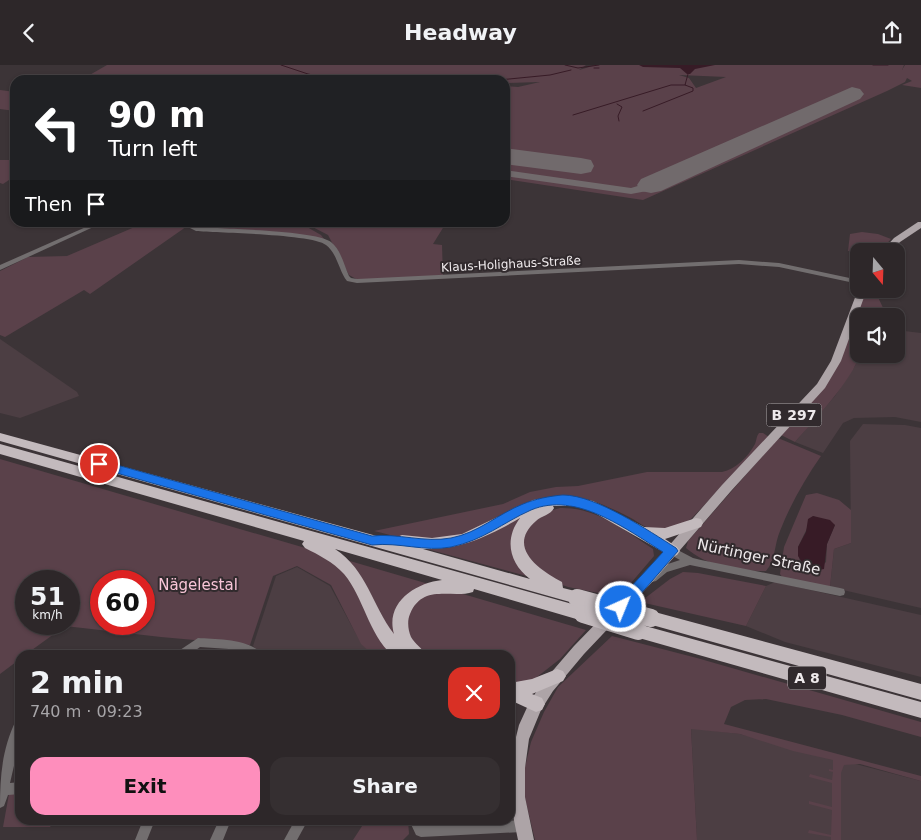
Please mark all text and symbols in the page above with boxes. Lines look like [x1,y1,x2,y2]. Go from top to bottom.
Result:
icon: back [15,19,43,47]
icon: share [878,19,906,47]
text: Headway [404,20,517,45]
icon: left [25,95,90,160]
text: 90 m [108,95,205,135]
text: Turn left [108,136,197,161]
icon: arrive [82,190,110,218]
text: Then [25,193,72,215]
north arrow [850,243,905,297]
map controls [850,243,905,363]
street label: Klaus-Holighaus-Straße [441,253,581,275]
button: sound [850,308,905,363]
road number: B 297 [766,403,822,427]
pin [78,443,120,485]
icon: arrive [85,450,113,478]
street label: Nürtinger Straße [696,535,822,579]
speed limit sign: 60 [90,570,155,635]
park label: Nägelestal [158,576,238,594]
position arrow [594,580,646,632]
text: 51 [30,582,65,611]
text: km/h [32,608,63,622]
text: 2 min [30,665,124,700]
button: close [448,667,500,719]
road number: A 8 [788,667,826,689]
text: 740 m · 09:23 [30,702,143,721]
button: Exit [30,757,260,815]
button: Share [270,757,500,815]

